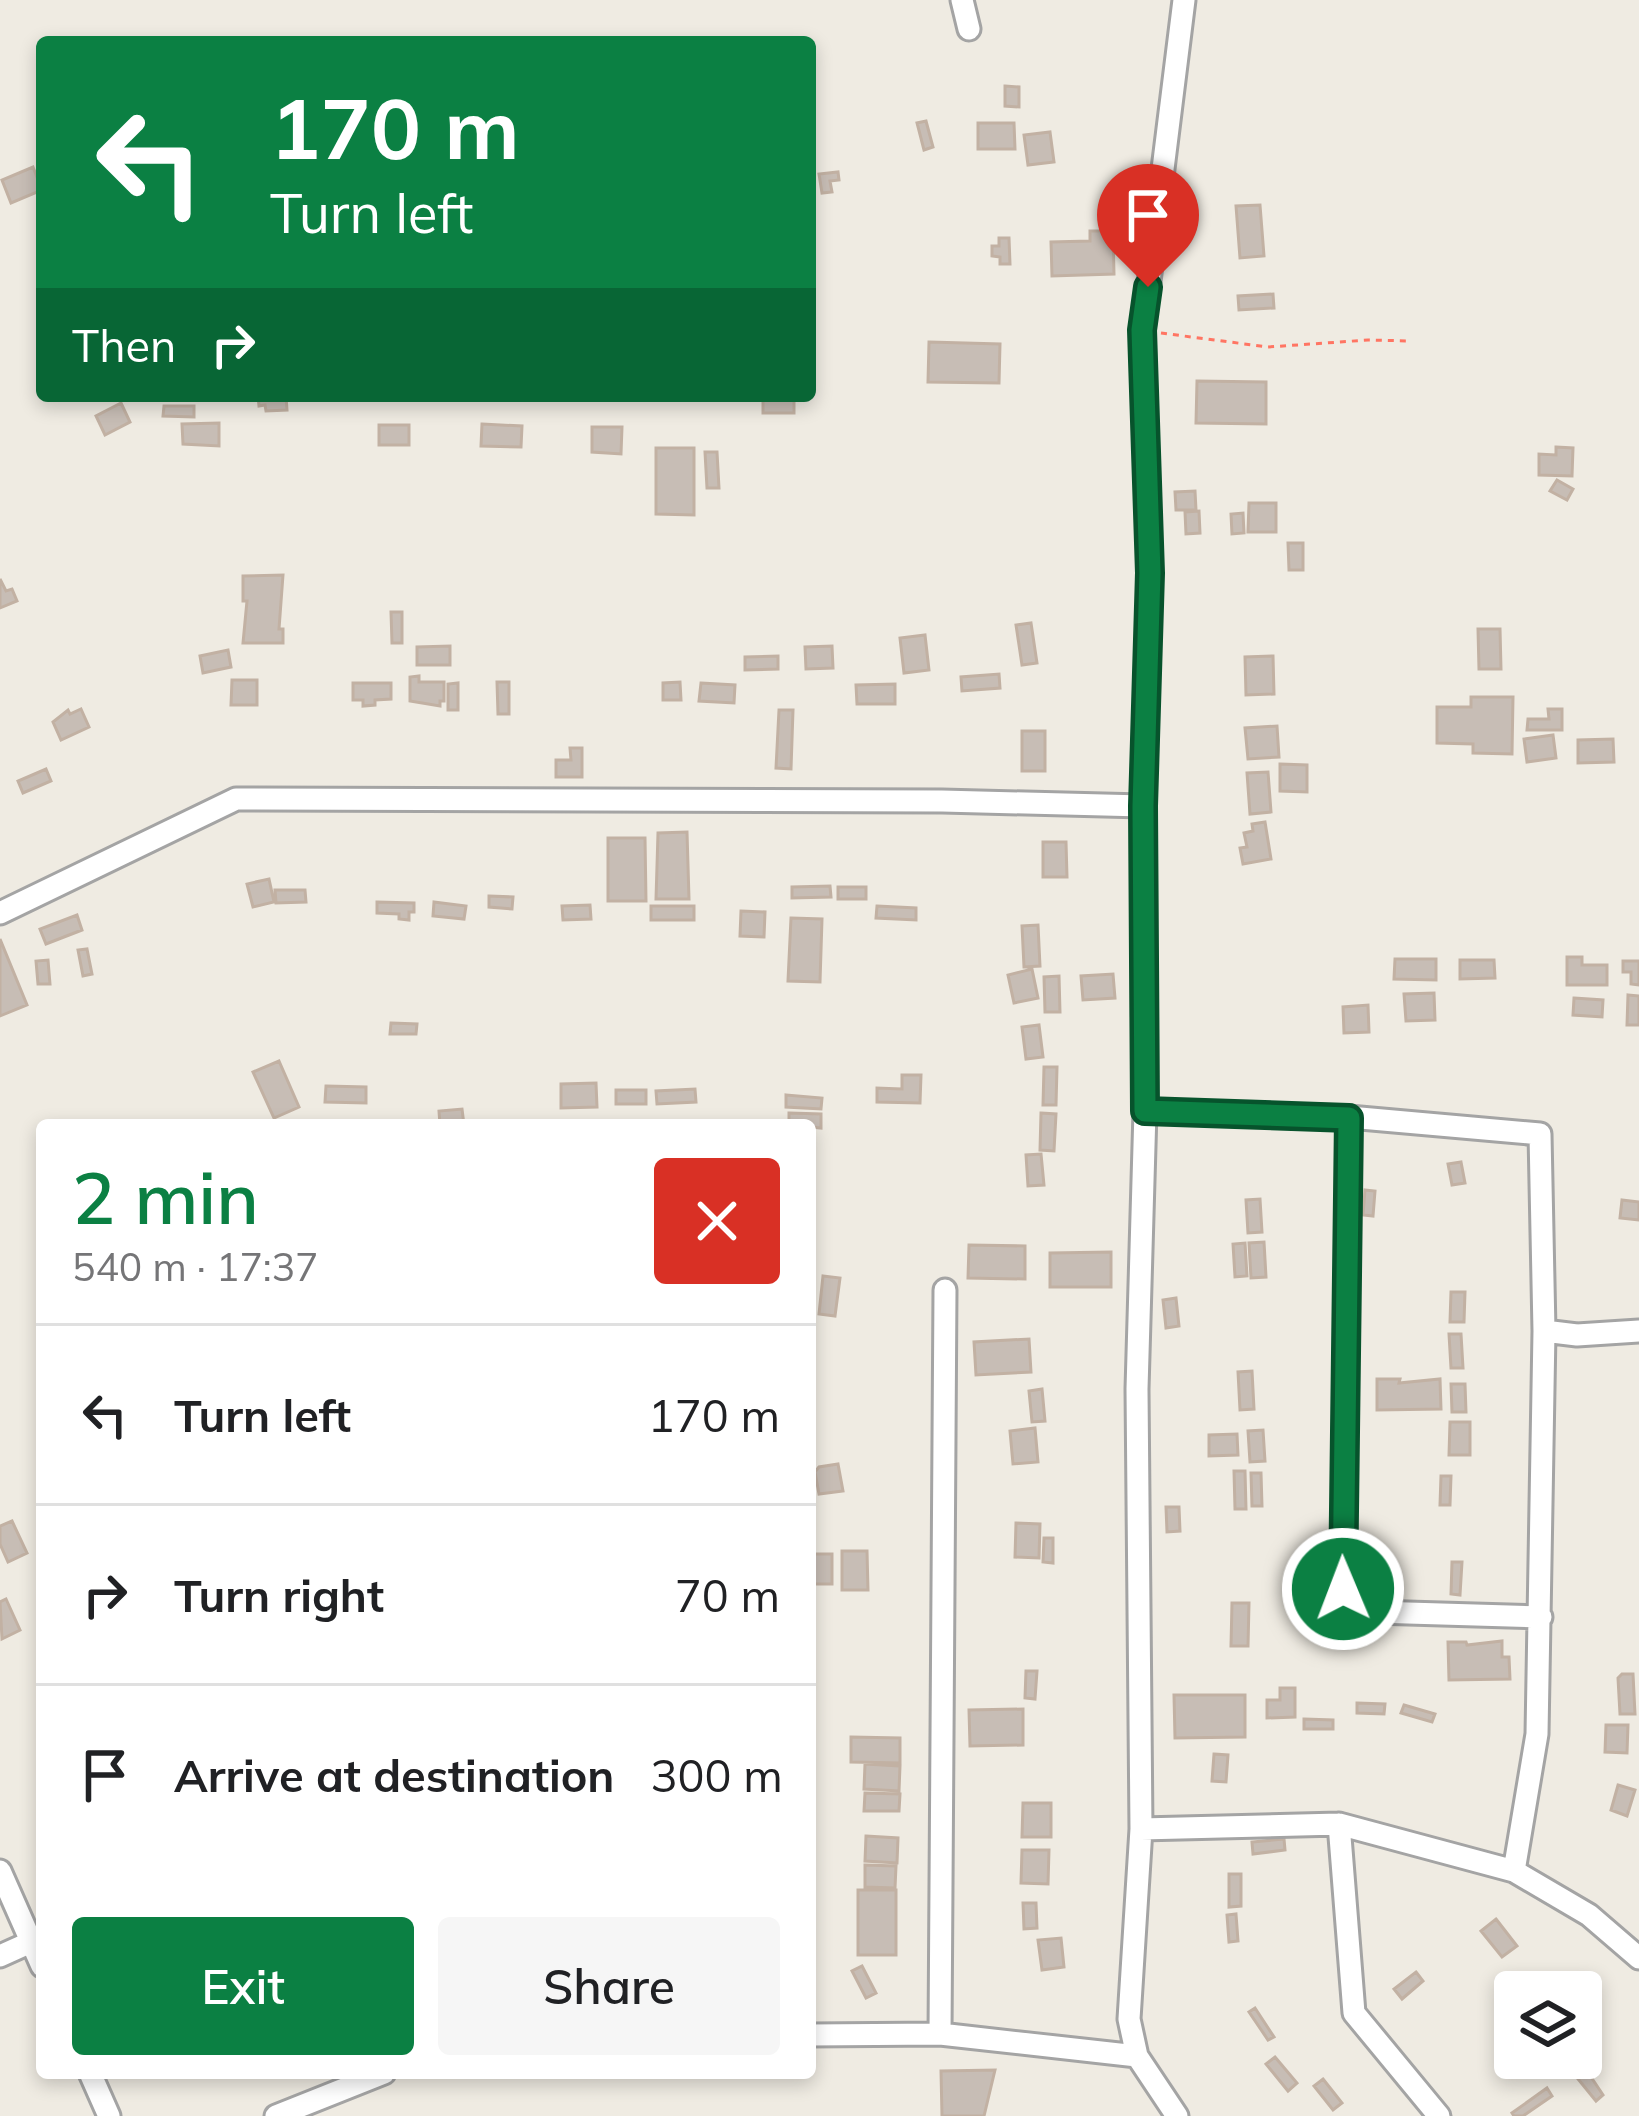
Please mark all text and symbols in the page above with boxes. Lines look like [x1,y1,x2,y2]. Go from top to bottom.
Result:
text: 170 m [270,75,520,180]
icon: left [72,84,228,240]
pin [1097,164,1199,287]
text: Turn left [270,179,473,247]
icon: arrive [1115,182,1181,248]
icon: right [200,312,266,378]
text: Then [72,317,176,373]
text: 2 min [72,1152,259,1242]
button: close [654,1158,780,1284]
text: 540 m · 17:37 [72,1242,318,1291]
icon: left [72,1382,138,1448]
text: Turn left [174,1387,351,1443]
text: 170 m [648,1387,780,1443]
position arrow [1280,1526,1406,1652]
icon: right [72,1562,138,1628]
text: Turn right [174,1567,384,1623]
text: 70 m [675,1567,780,1623]
icon: arrive [72,1742,138,1808]
text: Arrive at destination [174,1747,614,1803]
text: 300 m [650,1747,783,1803]
button: Exit [72,1917,414,2055]
button: Share [438,1917,780,2055]
map controls [1494,1971,1602,2079]
button: layers [1494,1971,1602,2079]

